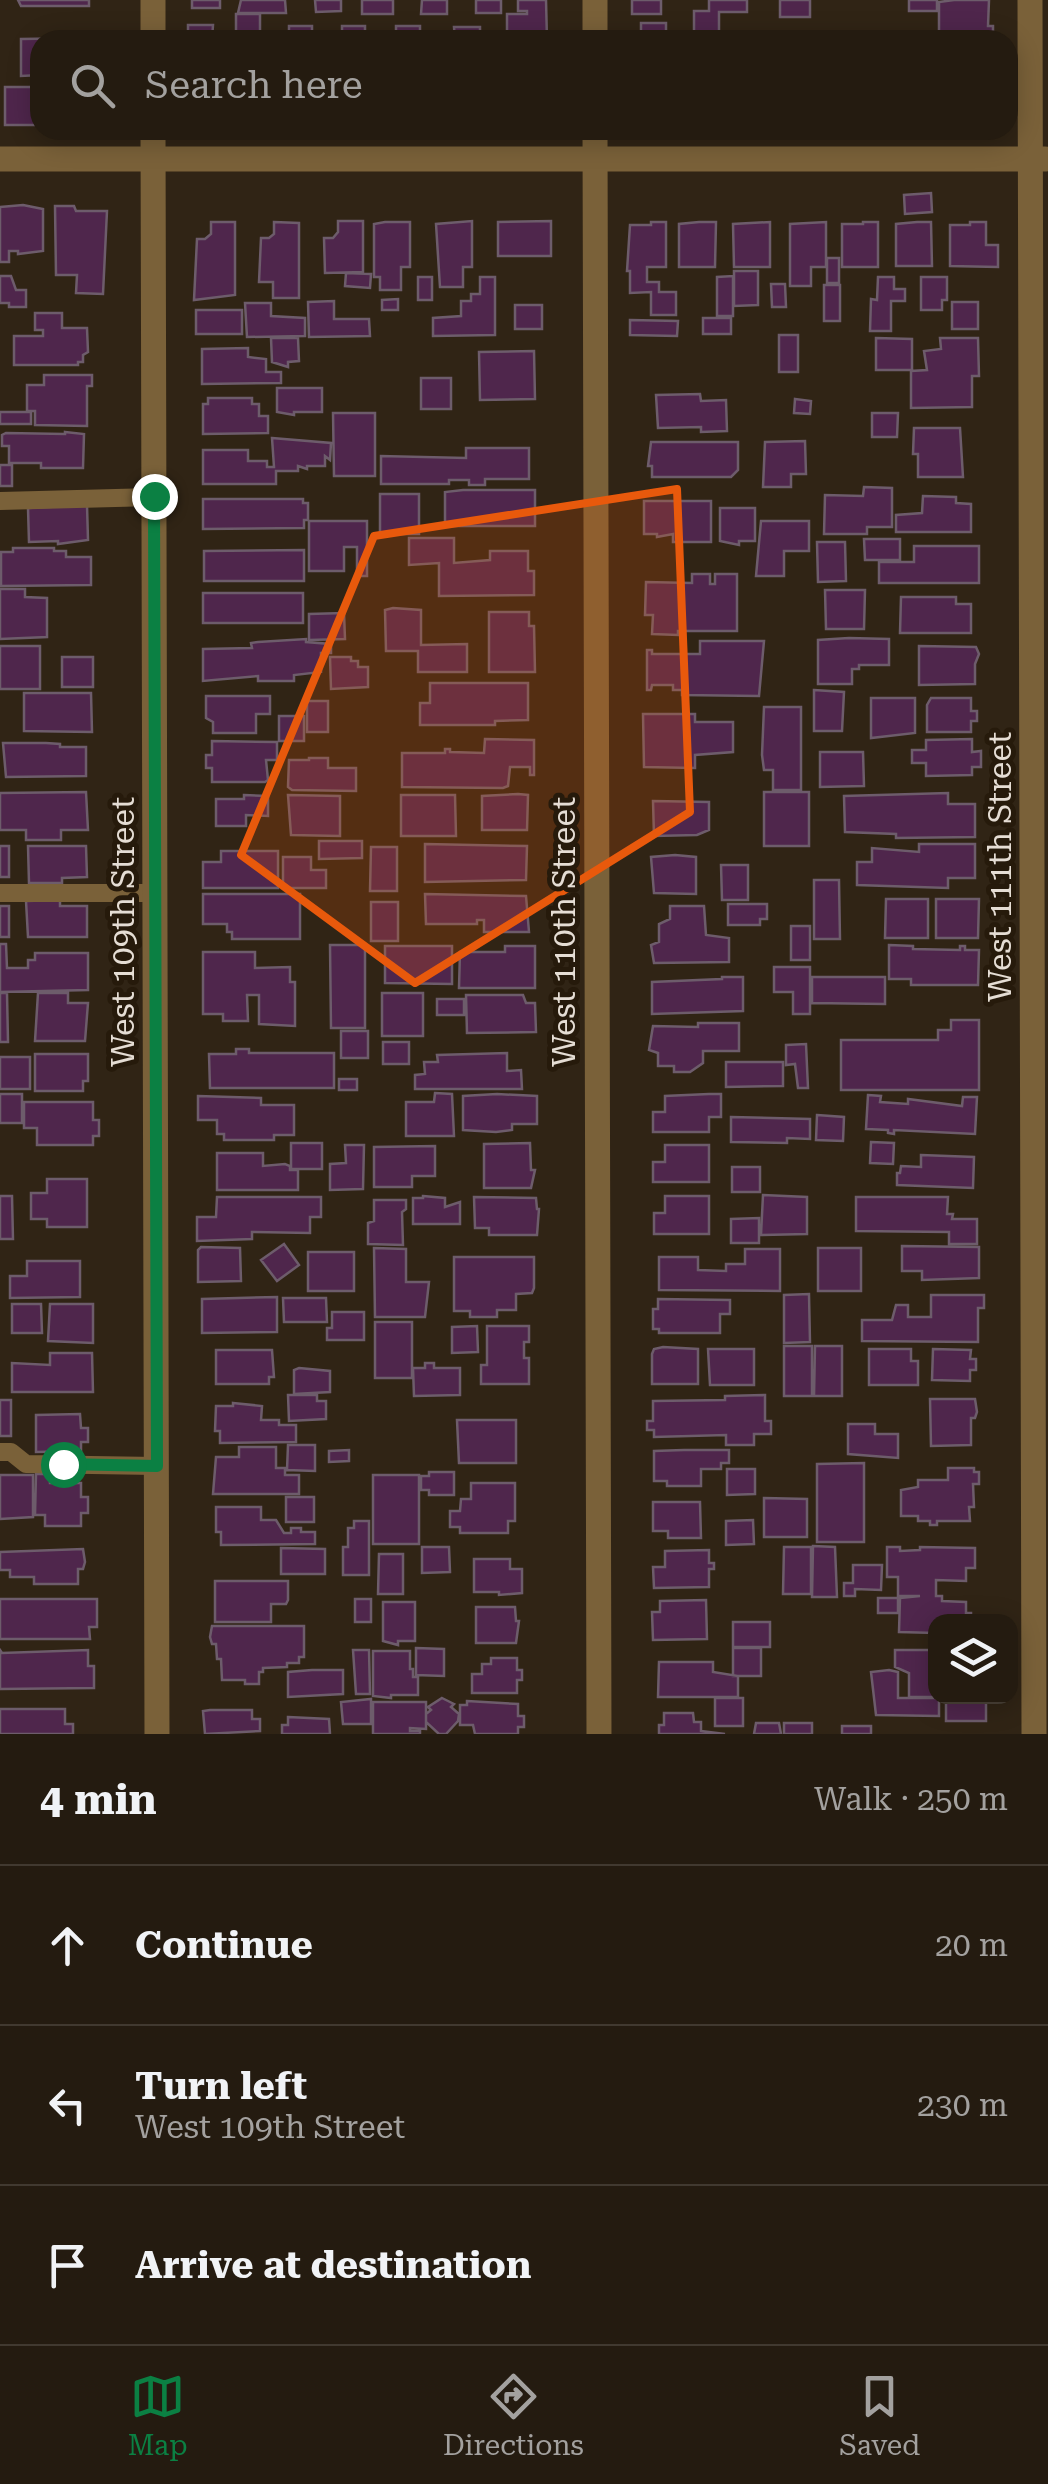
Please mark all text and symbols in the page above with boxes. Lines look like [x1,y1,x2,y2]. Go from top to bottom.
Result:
search box [30,30,1018,140]
icon: search [65,58,120,113]
text: Search here [145,63,363,107]
route end [132,474,178,520]
street label: West 111th Street [981,732,1019,1002]
street label: West 109th Street [104,797,142,1067]
street label: West 110th Street [545,797,583,1067]
route start [41,1442,87,1488]
map controls [928,1614,1018,1704]
button: layers [928,1614,1018,1704]
text: 4 min [40,1775,157,1824]
text: Walk · 250 m [814,1780,1008,1818]
icon: ahead [40,1918,95,1973]
text: Continue [135,1923,313,1967]
text: 20 m [935,1926,1008,1964]
text: Turn left [135,2064,307,2108]
icon: left [40,2078,95,2133]
text: 230 m [917,2086,1008,2124]
text: West 109th Street [135,2108,405,2146]
icon: arrive [40,2238,95,2293]
text: Arrive at destination [135,2243,531,2287]
tab: Map [128,2369,188,2462]
tab: Directions [443,2369,584,2462]
tab: Saved [839,2369,920,2462]

